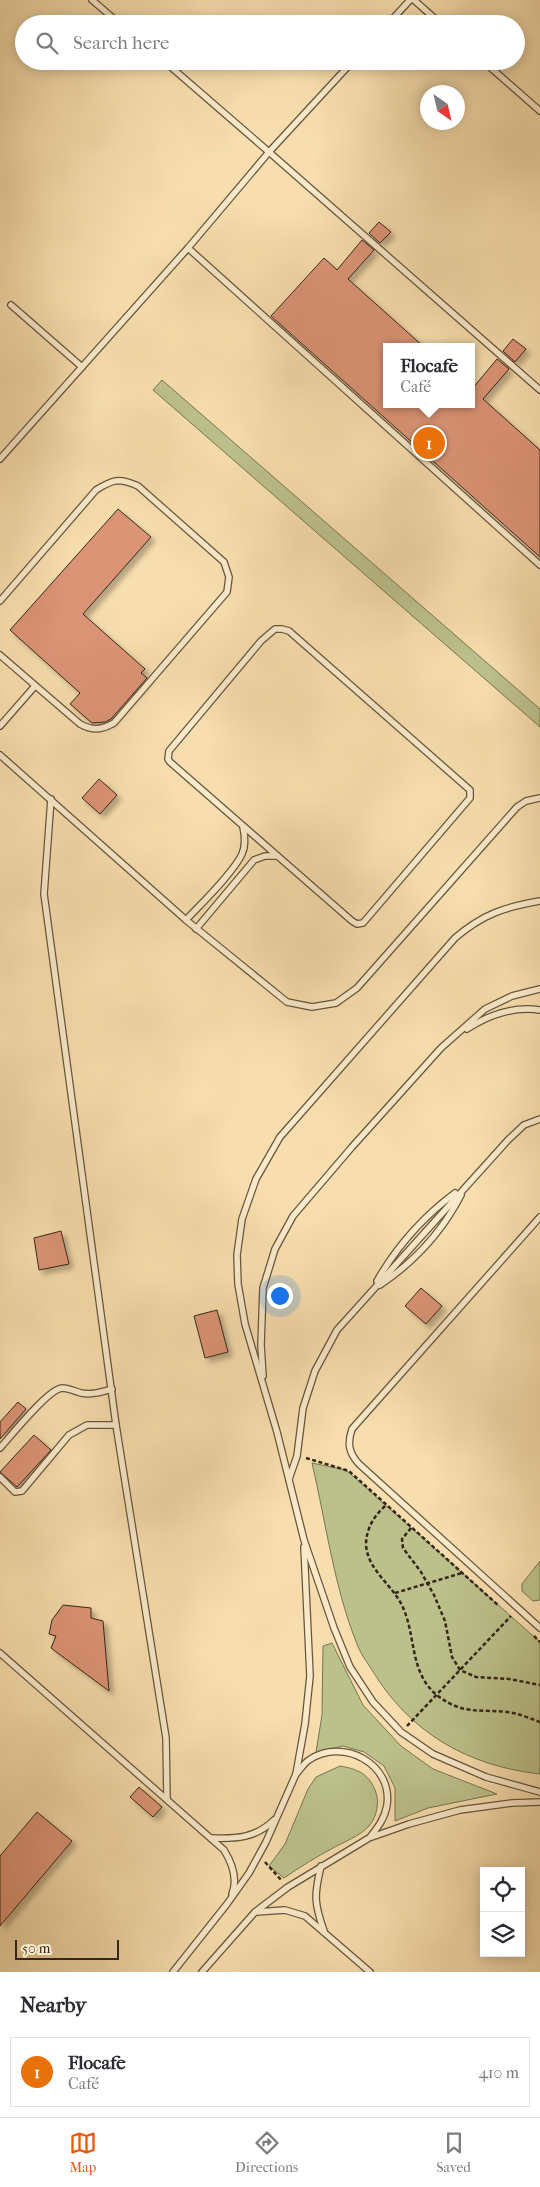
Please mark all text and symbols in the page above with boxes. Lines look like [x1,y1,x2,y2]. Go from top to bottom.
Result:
search box [15,15,525,70]
icon: search [33,29,61,57]
text: Search here [73,32,169,54]
north arrow [420,85,465,130]
popup [383,343,475,408]
text: Flocafe [400,355,458,377]
text: Café [400,377,431,396]
pin: 1 [413,424,445,462]
your location [267,1283,293,1309]
map controls [480,1867,525,1957]
button: locate [480,1867,525,1912]
button: layers [480,1912,525,1957]
scale bar [15,1937,119,1960]
text: 50 m [22,1940,50,1957]
text: Nearby [20,1993,86,2017]
text: Flocafe [68,2052,126,2074]
text: 1 [34,2063,40,2082]
text: 410 m [478,2063,519,2082]
text: Café [68,2074,99,2093]
tab: Map [69,2129,97,2176]
tab: Directions [235,2129,298,2176]
tab: Saved [436,2129,471,2176]

